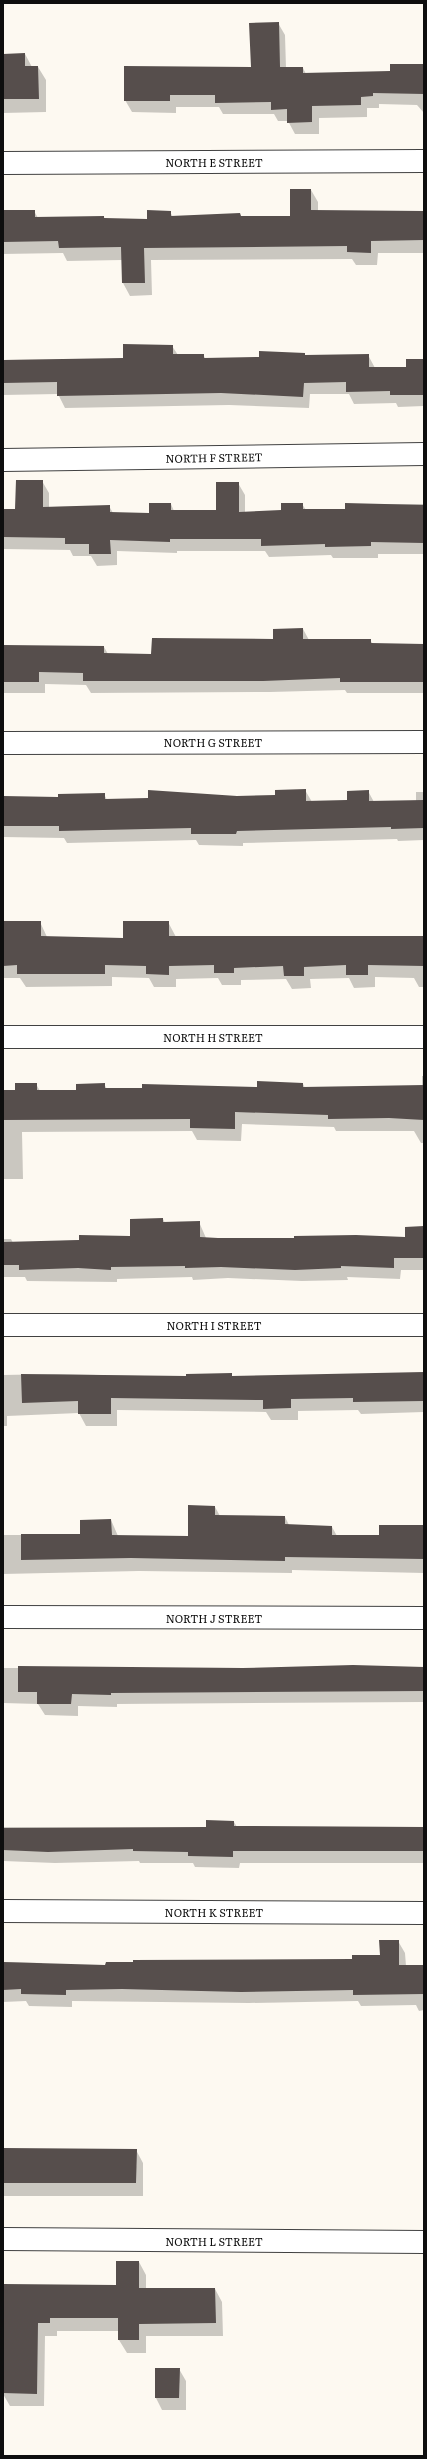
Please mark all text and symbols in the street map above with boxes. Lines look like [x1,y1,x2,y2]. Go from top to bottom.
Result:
street label: NORTH E STREET [165,154,263,170]
street label: NORTH F STREET [165,448,263,466]
street label: NORTH G STREET [164,734,262,750]
street label: NORTH H STREET [163,1029,263,1045]
street label: NORTH I STREET [166,1317,262,1333]
street label: NORTH J STREET [166,1610,262,1626]
street label: NORTH K STREET [165,1904,263,1920]
street label: NORTH L STREET [165,2233,263,2249]

